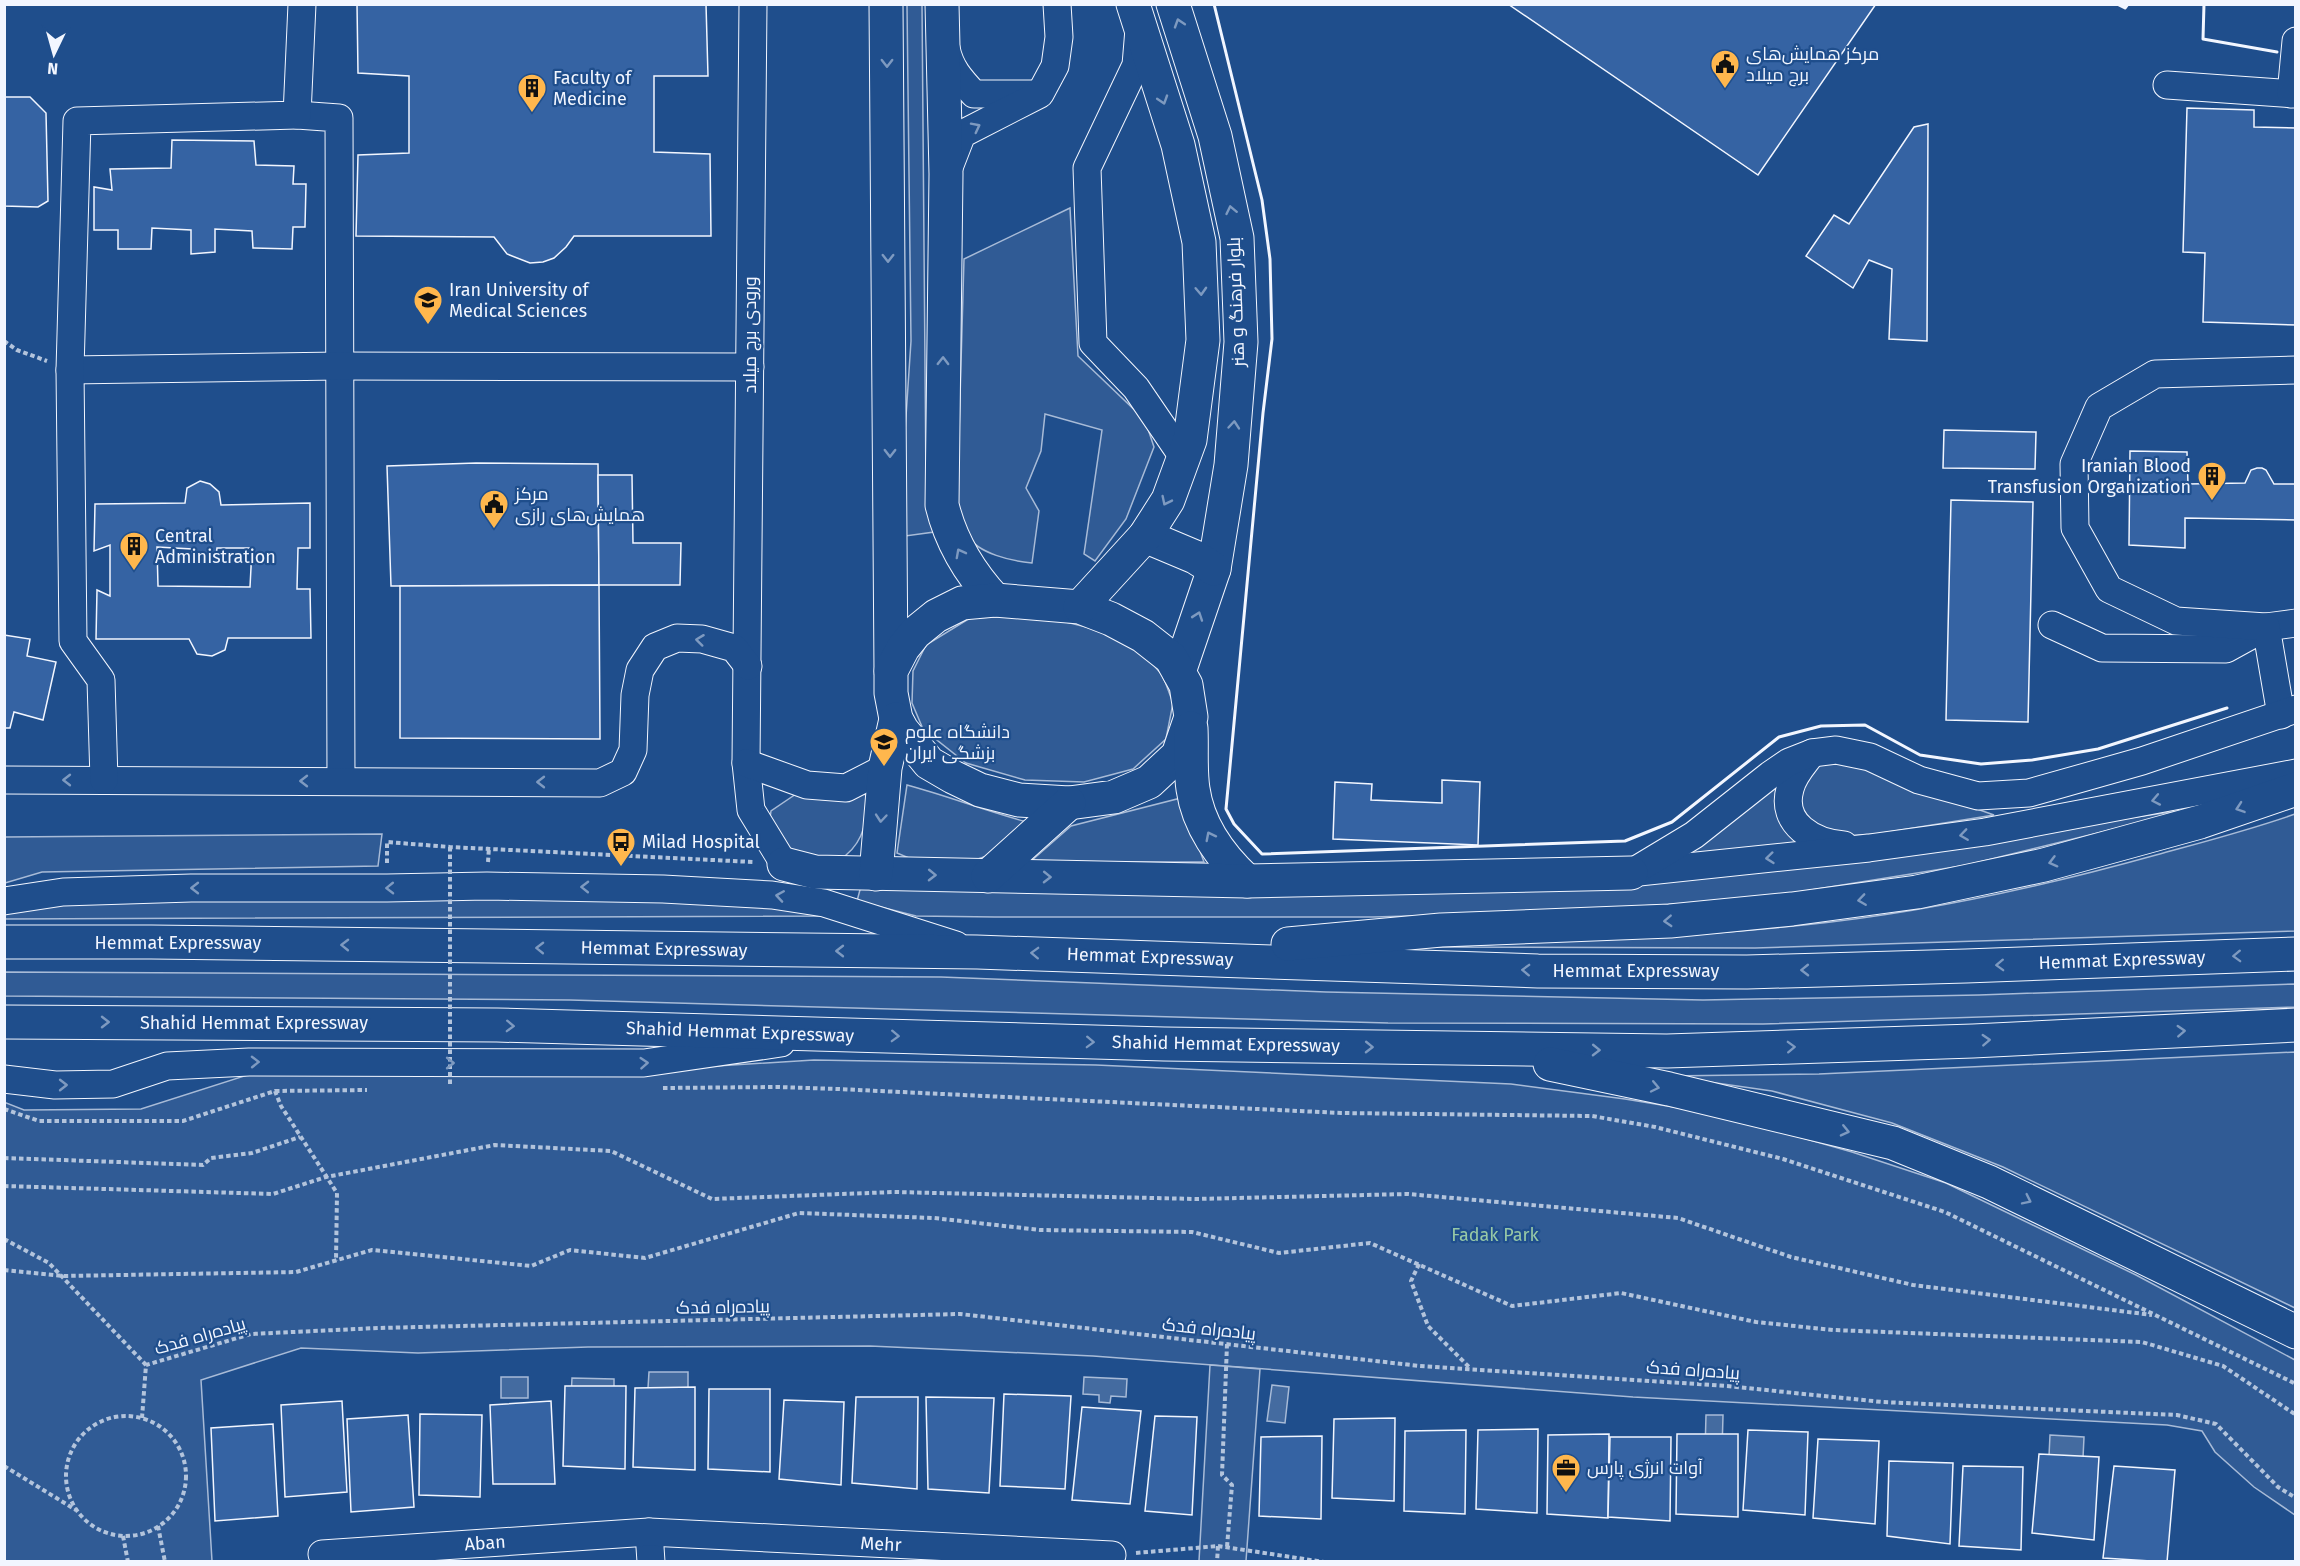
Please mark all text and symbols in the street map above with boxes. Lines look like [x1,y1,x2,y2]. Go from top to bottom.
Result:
one-way arrow [1173,18,1186,29]
north arrow [24,24,84,84]
place label: مرکز همایش‌های برج میلاد [1746,43,1879,87]
public building icon: مرکز همایش‌های برج میلاد [1709,48,1741,90]
one-way arrow [881,58,893,67]
text: N [47,59,59,78]
place label: Faculty of Medicine [553,67,633,110]
building icon: Faculty of Medicine [516,72,548,114]
one-way arrow [1156,94,1168,105]
one-way arrow [970,123,981,135]
one-way arrow [1225,206,1238,216]
street label: بلوار فرهنگ و هنر [1223,237,1249,368]
one-way arrow [882,253,894,262]
street label: ورودی برج میلاد [739,277,762,393]
place label: Iran University of Medical Sciences [449,279,591,322]
school or university icon: Iran University of Medical Sciences [412,284,444,326]
one-way arrow [1194,286,1207,295]
one-way arrow [937,357,949,366]
one-way arrow [1227,421,1240,430]
one-way arrow [884,448,896,457]
place label: Iranian Blood Transfusion Organization [1988,455,2191,498]
building icon: Iranian Blood Transfusion Organization [2196,460,2228,502]
place label: مرکز همایش‌های رازی [514,483,645,526]
public building icon: مرکز همایش‌های رازی [478,488,510,530]
one-way arrow [1162,495,1174,506]
place label: Central Administration [155,525,276,568]
building icon: Central Administration [118,530,150,572]
one-way arrow [956,549,967,559]
one-way arrow [1190,611,1203,622]
one-way arrow [695,634,704,646]
place label: دانشگاه علوم بزشگى ايران [905,721,1010,764]
school or university icon: دانشگاه علوم بزشگى ايران [868,726,900,768]
one-way arrow [63,774,72,786]
one-way arrow [300,775,309,787]
one-way arrow [537,776,546,789]
one-way arrow [2151,793,2161,806]
one-way arrow [2235,801,2246,813]
one-way arrow [874,814,887,823]
bus stop icon: Milad Hospital [605,826,637,868]
one-way arrow [1959,828,1968,840]
place label: Milad Hospital [642,831,760,853]
one-way arrow [1206,831,1218,842]
one-way arrow [1766,851,1775,864]
one-way arrow [2048,855,2059,867]
one-way arrow [928,869,937,881]
one-way arrow [1042,871,1051,883]
one-way arrow [581,881,590,893]
one-way arrow [191,882,200,894]
one-way arrow [386,882,395,894]
one-way arrow [775,891,785,903]
one-way arrow [1857,893,1866,905]
one-way arrow [1663,914,1672,927]
street label: Hemmat Expressway [95,932,262,954]
street label: Hemmat Expressway [580,937,748,961]
one-way arrow [341,939,350,951]
one-way arrow [536,941,545,954]
street label: Hemmat Expressway [1066,943,1234,971]
one-way arrow [836,945,845,957]
street label: Hemmat Expressway [2038,946,2206,974]
one-way arrow [1031,947,1040,960]
one-way arrow [2233,950,2242,962]
one-way arrow [1996,959,2005,971]
street label: Hemmat Expressway [1553,960,1720,982]
one-way arrow [1522,964,1531,977]
one-way arrow [1801,964,1810,976]
street label: Shahid Hemmat Expressway [140,1012,368,1034]
one-way arrow [100,1016,109,1028]
street label: Shahid Hemmat Expressway [626,1017,855,1047]
one-way arrow [505,1019,514,1032]
one-way arrow [2176,1024,2185,1037]
one-way arrow [891,1030,900,1043]
street label: Shahid Hemmat Expressway [1112,1031,1340,1057]
one-way arrow [1982,1034,1991,1047]
one-way arrow [1086,1036,1095,1048]
one-way arrow [1365,1040,1374,1053]
one-way arrow [1787,1041,1796,1054]
one-way arrow [1592,1044,1601,1056]
one-way arrow [250,1056,259,1068]
one-way arrow [640,1056,649,1069]
one-way arrow [445,1057,454,1069]
one-way arrow [58,1079,67,1091]
one-way arrow [1650,1079,1660,1092]
one-way arrow [1840,1124,1850,1137]
one-way arrow [2020,1193,2031,1205]
park label: Fadak Park [1451,1224,1540,1246]
street label: پیاده‌راه فدک [676,1295,770,1320]
street label: پیاده‌راه فدک [152,1312,249,1361]
street label: پیاده‌راه فدک [1161,1313,1257,1346]
street label: پیاده‌راه فدک [1645,1356,1741,1385]
office icon: آوات انرژی پارس [1550,1452,1582,1494]
place label: آوات انرژی پارس [1587,1457,1703,1480]
street label: Aban [464,1531,506,1555]
street label: Mehr [860,1532,902,1556]

